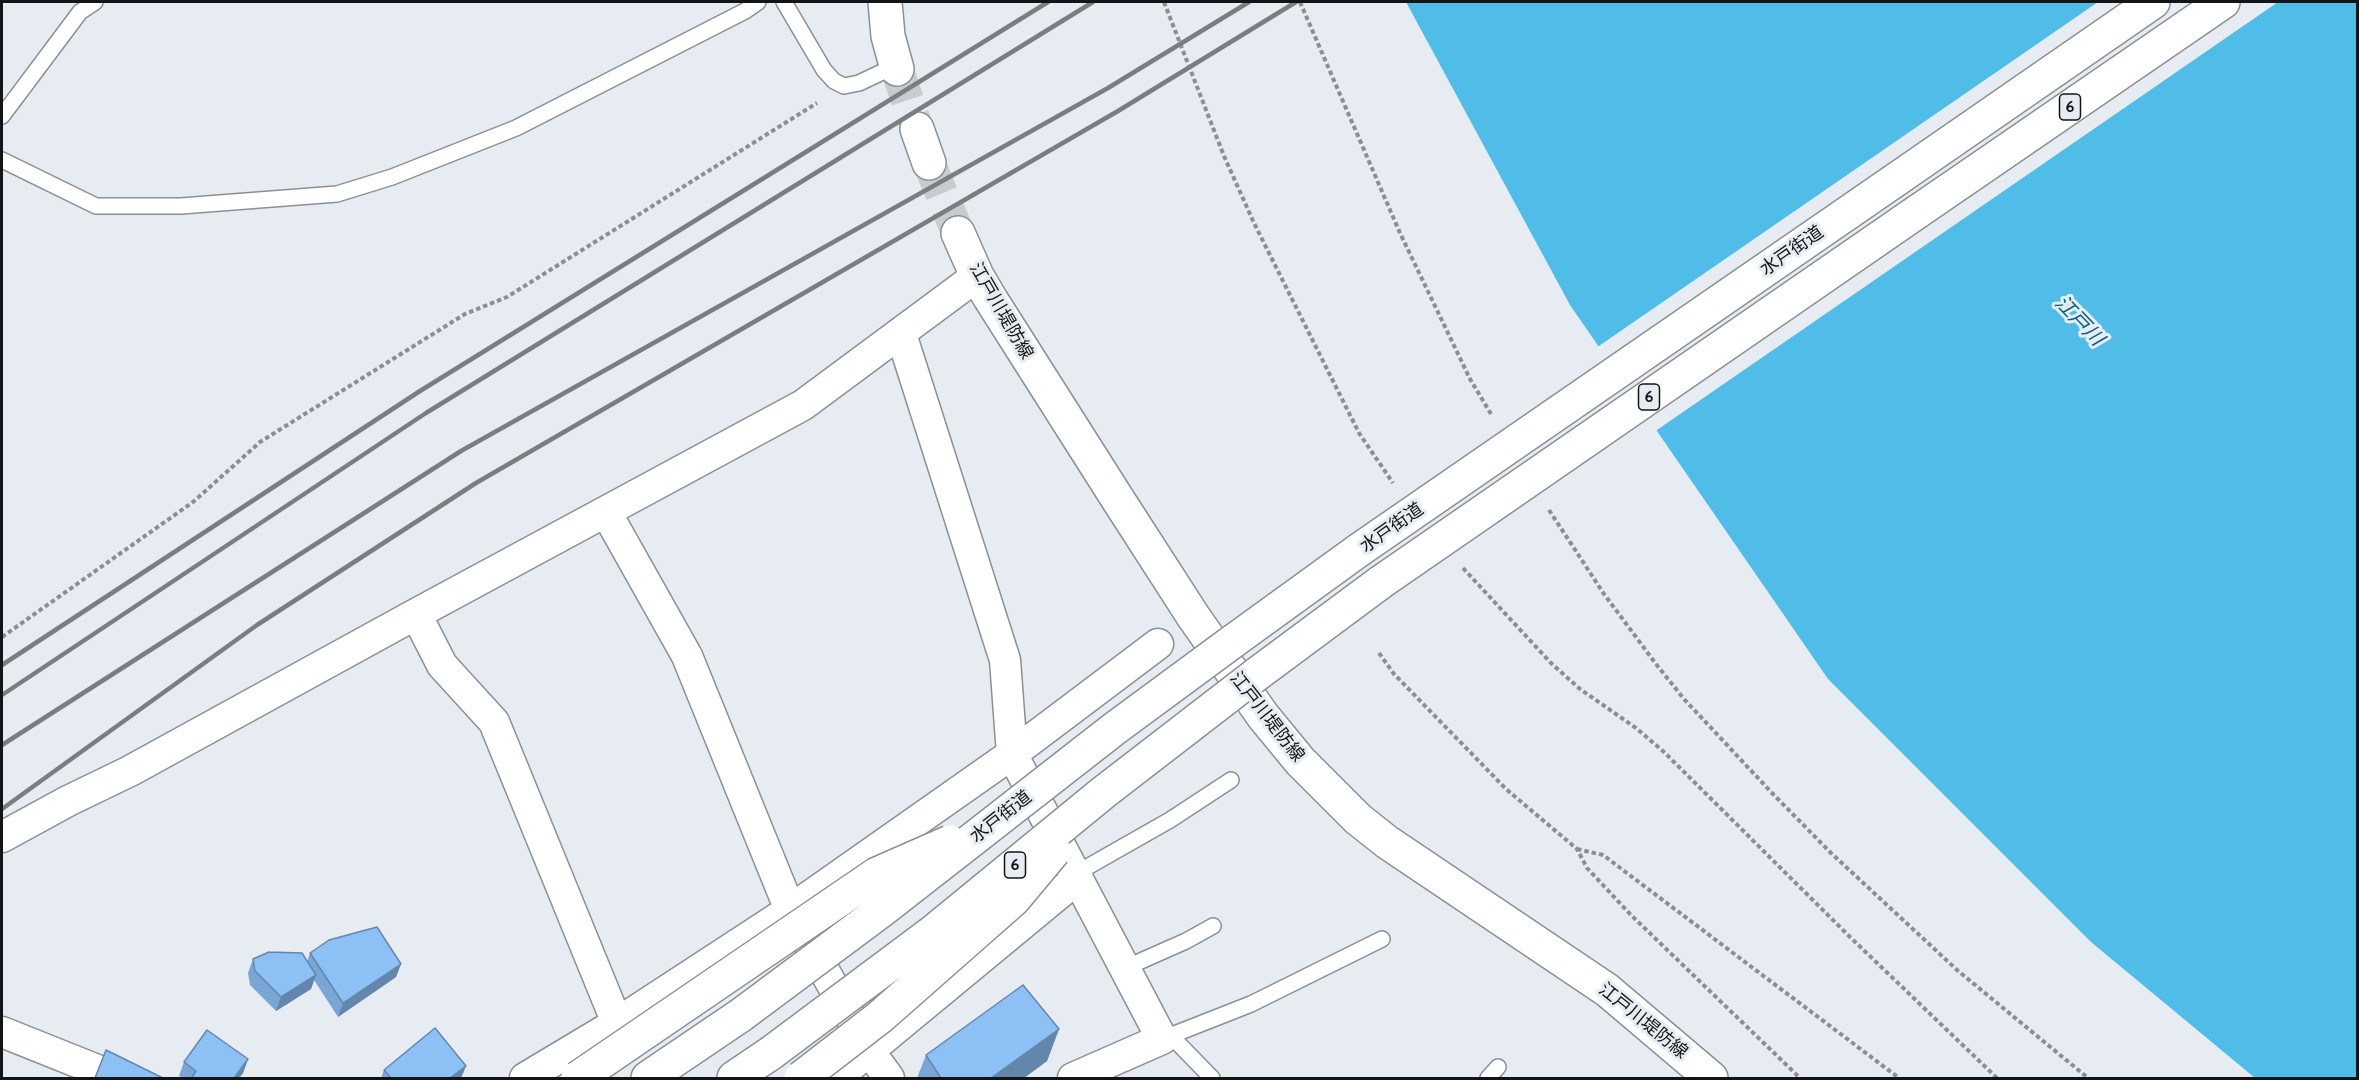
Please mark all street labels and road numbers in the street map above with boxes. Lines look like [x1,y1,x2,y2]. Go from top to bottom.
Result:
road number: 6 [2060,94,2080,120]
street label: 水戸街道 [1756,222,1828,280]
street label: 江戸川堤防線 [965,259,1037,363]
road number: 6 [1638,384,1660,410]
street label: 水戸街道 [1356,499,1428,557]
street label: 江戸川堤防線 [1225,668,1309,766]
street label: 水戸街道 [966,786,1036,848]
road number: 6 [1004,852,1026,878]
street label: 江戸川堤防線 [1594,979,1692,1063]

